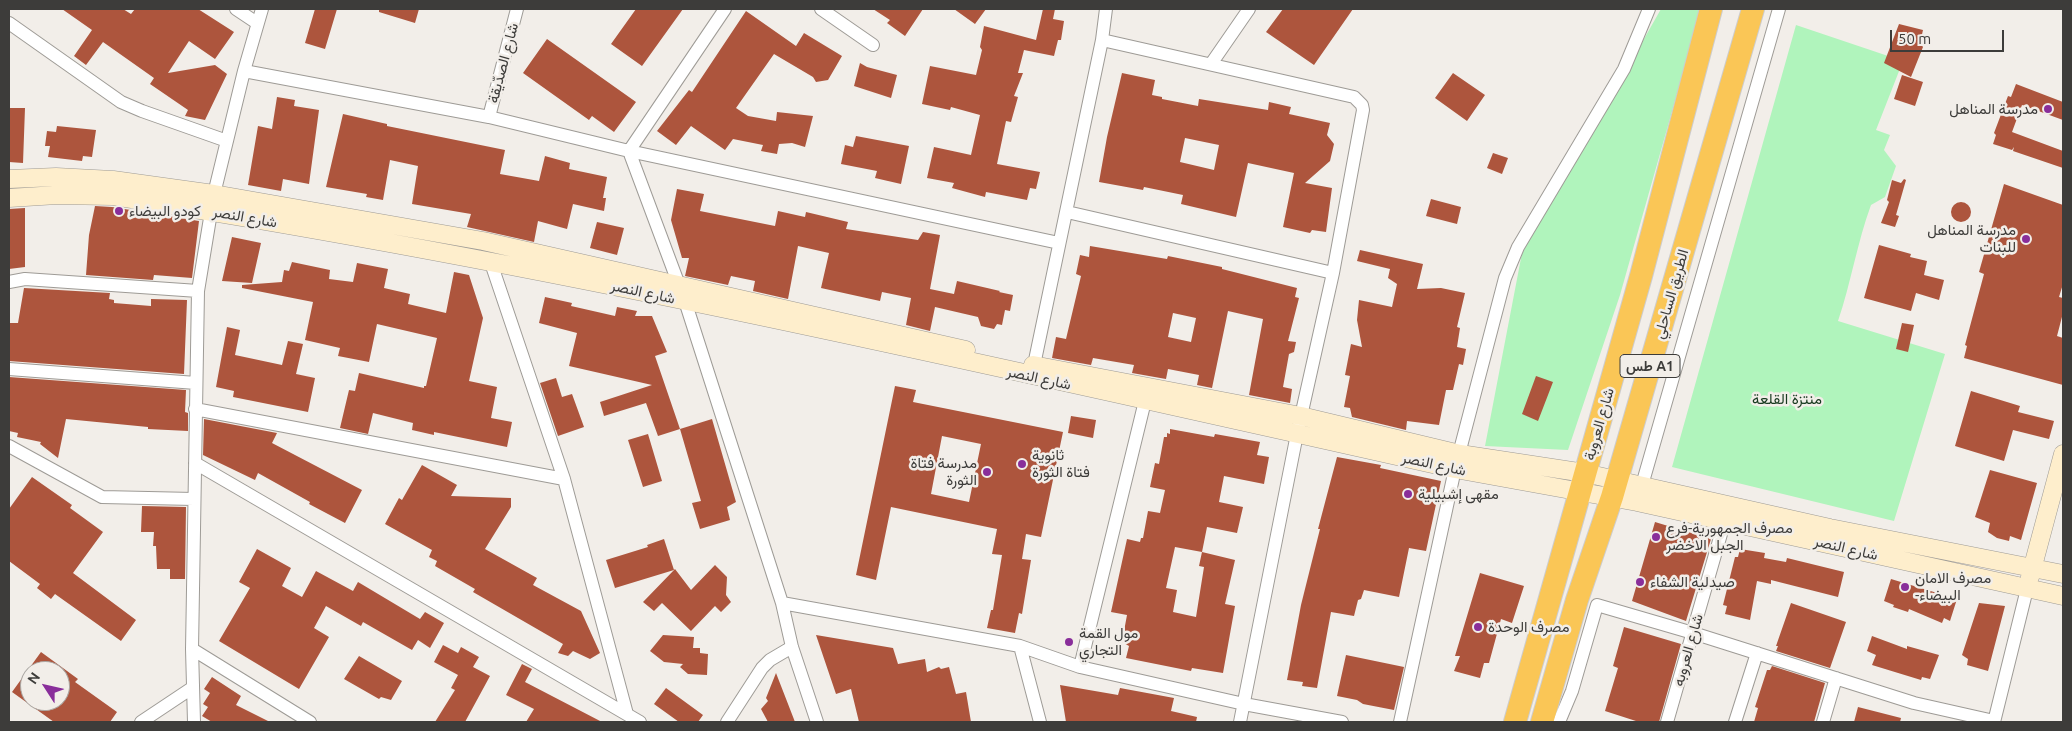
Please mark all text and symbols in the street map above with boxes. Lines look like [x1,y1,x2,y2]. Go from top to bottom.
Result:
scale bar [1892,20,2006,52]
street label: شارع الصدّيقة [484,21,522,105]
text: 50 m [1898,30,1931,47]
place label: مدرسة المناهل [1949,100,2038,118]
marker: مدرسة المناهل [2042,103,2054,115]
place label: كودو البيضاء [129,202,201,220]
street label: شارع النصر [211,202,279,232]
marker: كودو البيضاء [113,205,125,217]
place label: مدرسة المناهل للبنات [1927,221,2016,256]
marker: مدرسة المناهل للبنات [2020,233,2032,245]
street label: الطريق الساحلي [1650,247,1692,341]
street label: شارع النصر [609,276,677,308]
road number: طس A1 [1620,354,1680,378]
street label: شارع النصر [1005,362,1073,394]
street label: شارع العروبة [1580,386,1618,462]
park label: منتزة القلعة [1752,390,1822,408]
place label: ثانوية فتاة الثورة [1032,446,1090,481]
street label: شارع النصر [1400,448,1468,480]
place label: مدرسة فتاة الثورة [911,454,977,489]
marker: ثانوية فتاة الثورة [1016,458,1028,470]
marker: مدرسة فتاة الثورة [981,466,993,478]
place label: مقهى إشبيلية [1418,485,1499,503]
marker: مقهى إشبيلية [1402,488,1414,500]
place label: مصرف الجمهورية-فرع الجبل الاخضر [1666,519,1793,554]
marker: مصرف الجمهورية-فرع الجبل الاخضر [1650,531,1662,543]
street label: شارع النصر [1812,532,1880,564]
place label: مصرف الامان -البيضاء [1915,569,1991,604]
place label: صيدلية الشفاء [1650,573,1735,591]
marker: صيدلية الشفاء [1634,576,1646,588]
marker: مصرف الامان -البيضاء [1899,581,1911,593]
street label: شارع العروبه [1669,612,1707,688]
place label: مصرف الوحدة [1488,618,1570,636]
marker: مصرف الوحدة [1472,621,1484,633]
place label: مول القمة التجاري [1079,624,1138,659]
marker: مول القمة التجاري [1063,636,1075,648]
north arrow [20,661,70,711]
text: N [24,669,43,687]

